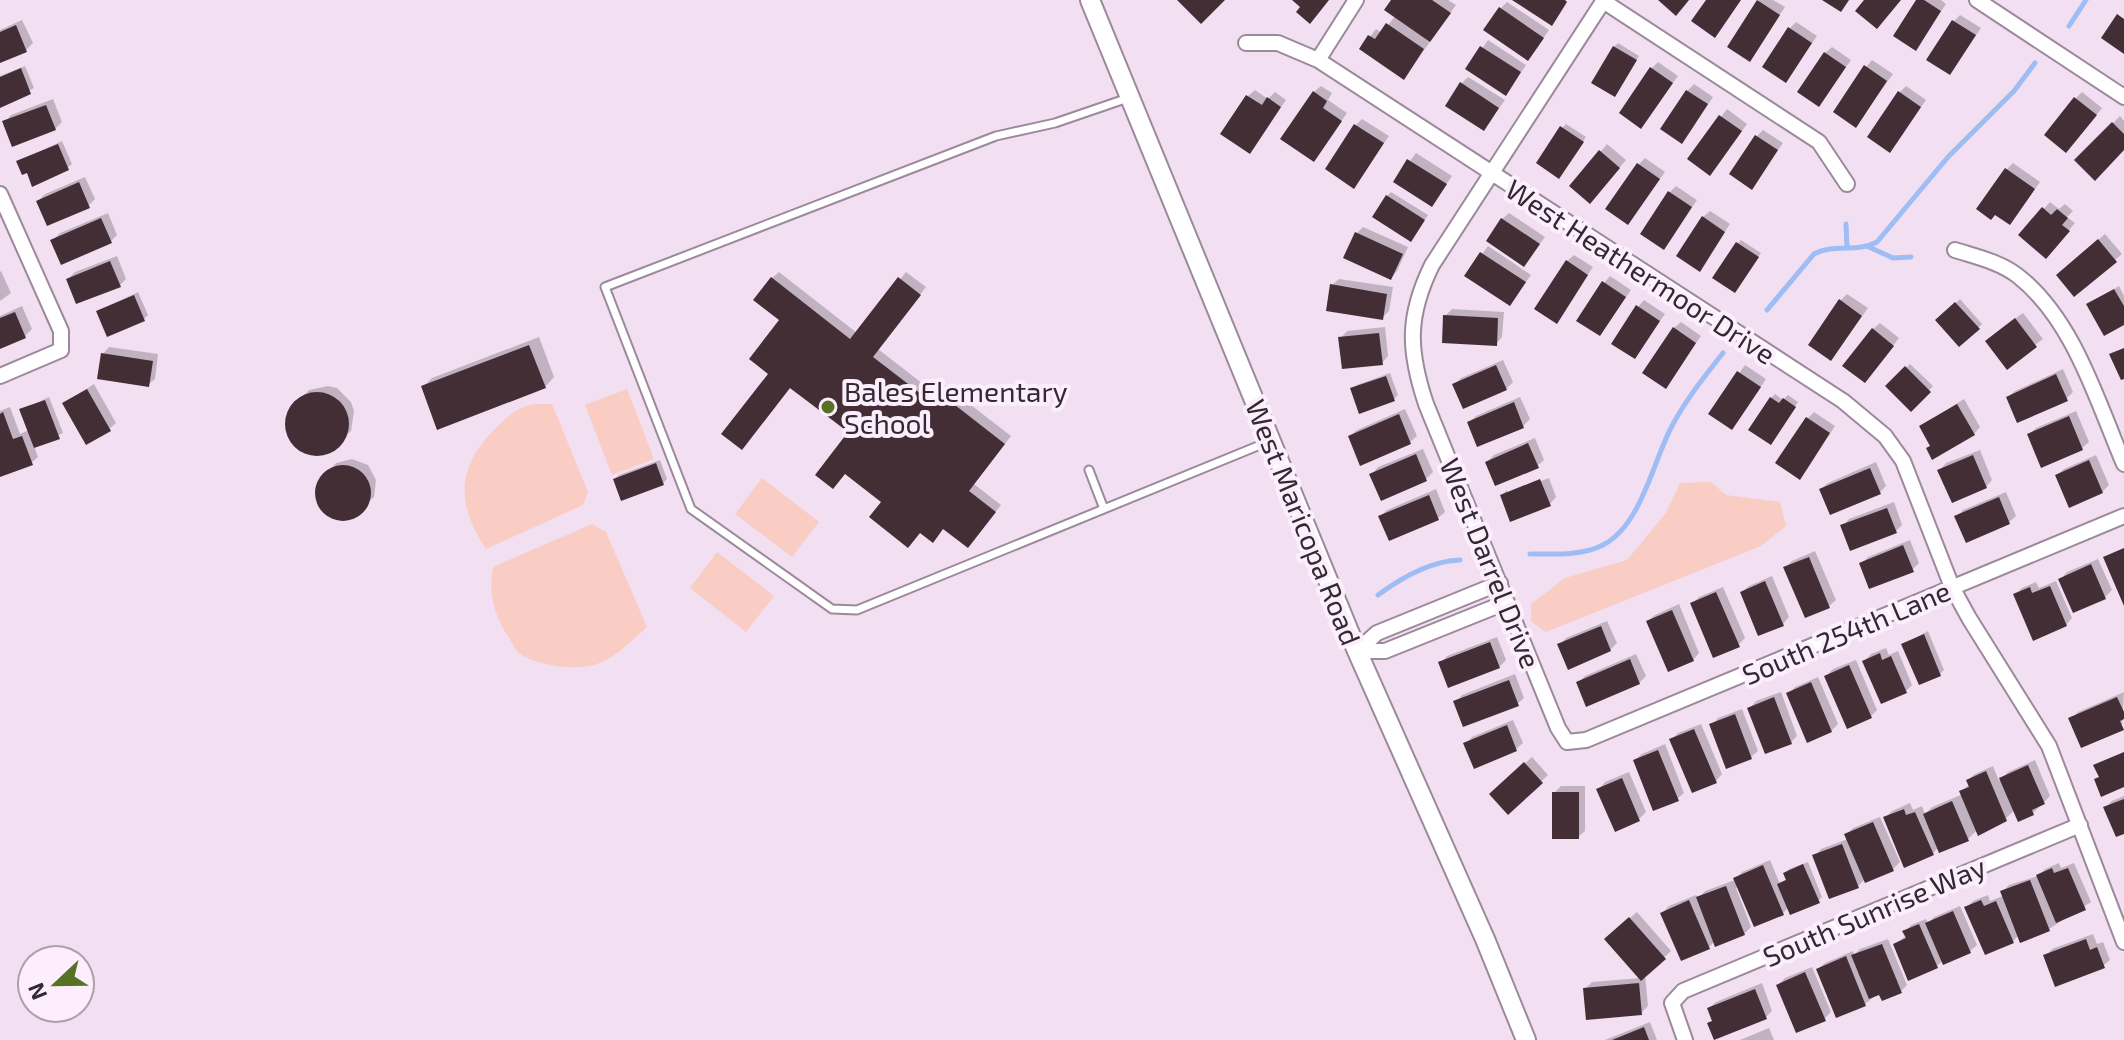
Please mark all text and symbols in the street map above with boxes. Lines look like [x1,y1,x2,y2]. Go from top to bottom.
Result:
street label: West Heathermoor Drive [1500,171,1782,371]
place label: Bales Elementary School [844,374,1068,440]
street label: West Maricopa Road [1239,394,1369,650]
marker: Bales Elementary School [819,398,837,416]
street label: West Darrel Drive [1433,453,1549,673]
street label: South 254th Lane [1737,573,1955,691]
street label: South Sunrise Way [1758,849,1991,973]
north arrow [16,944,96,1024]
text: N [21,980,52,1004]

